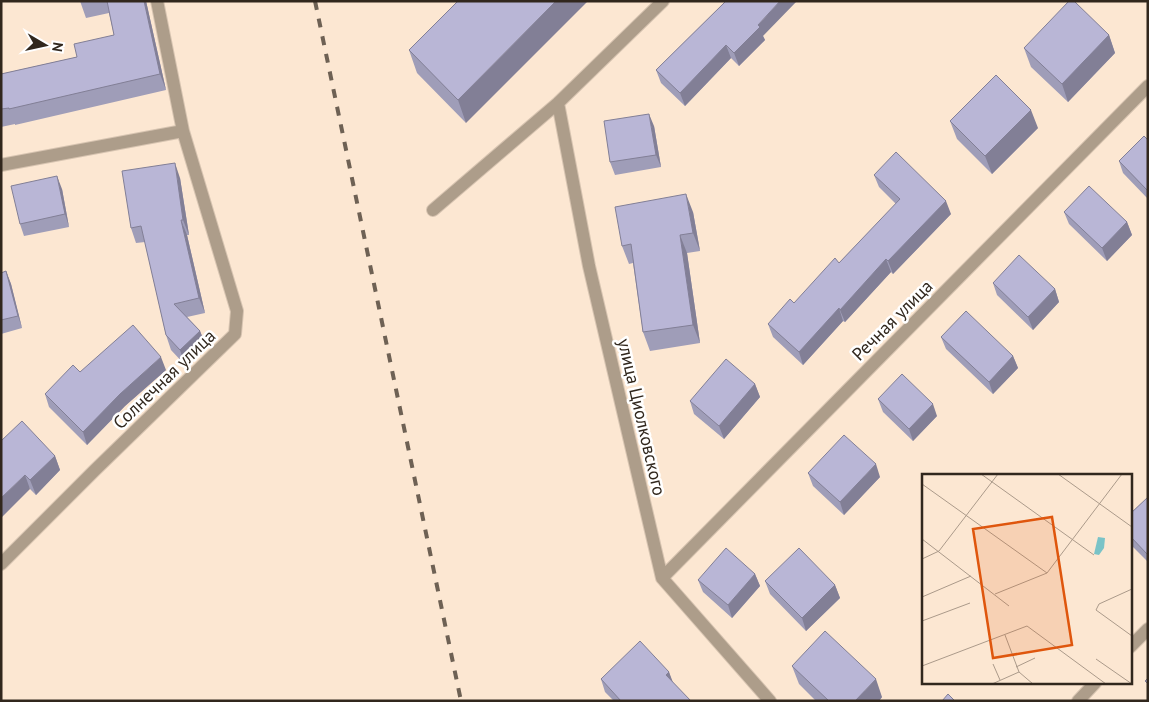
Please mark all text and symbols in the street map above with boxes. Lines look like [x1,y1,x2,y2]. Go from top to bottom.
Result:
north arrow [20,20,70,70]
text: N [48,41,67,53]
street label: Речная улица [847,275,937,365]
street label: Солнечная улица [108,324,220,434]
street label: улица Циолковского [613,336,671,498]
inset map [922,474,1132,684]

